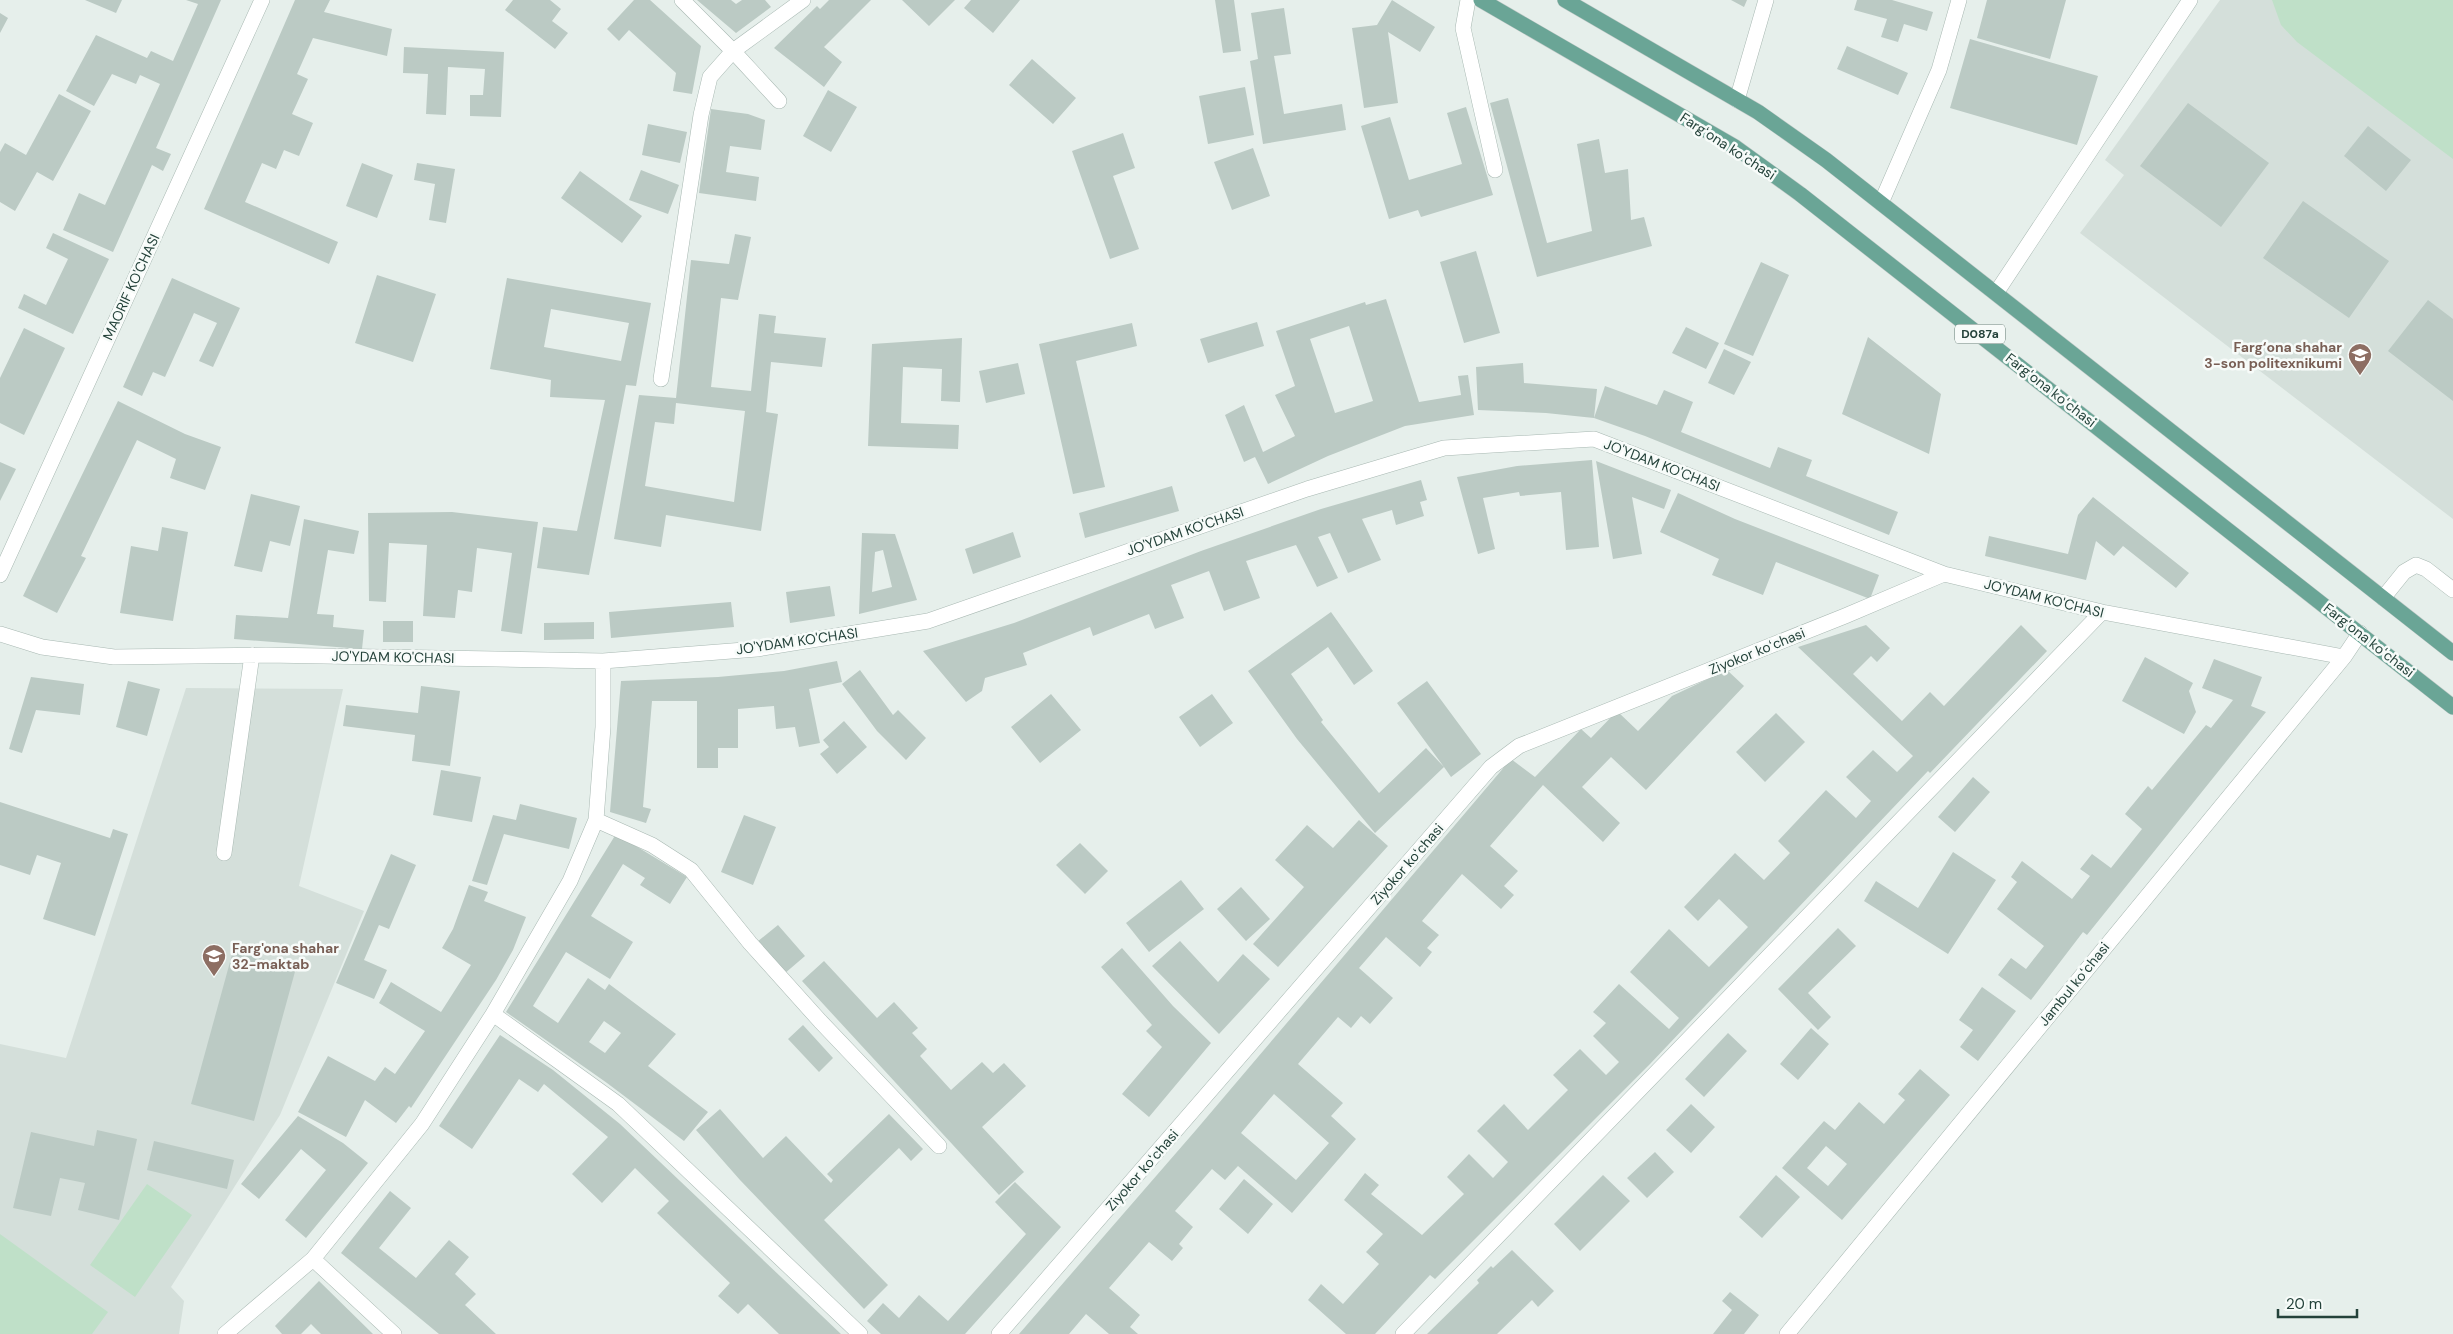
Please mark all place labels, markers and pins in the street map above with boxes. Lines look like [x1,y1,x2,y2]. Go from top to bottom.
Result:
place label: Farg‘ona shahar 3-son politexnikumi [2204,338,2342,372]
school or university icon: Farg‘ona shahar 3-son politexnikumi [2347,342,2373,376]
place label: Farg'ona shahar 32-maktab [232,939,339,973]
school or university icon: Farg'ona shahar 32-maktab [201,943,227,977]

